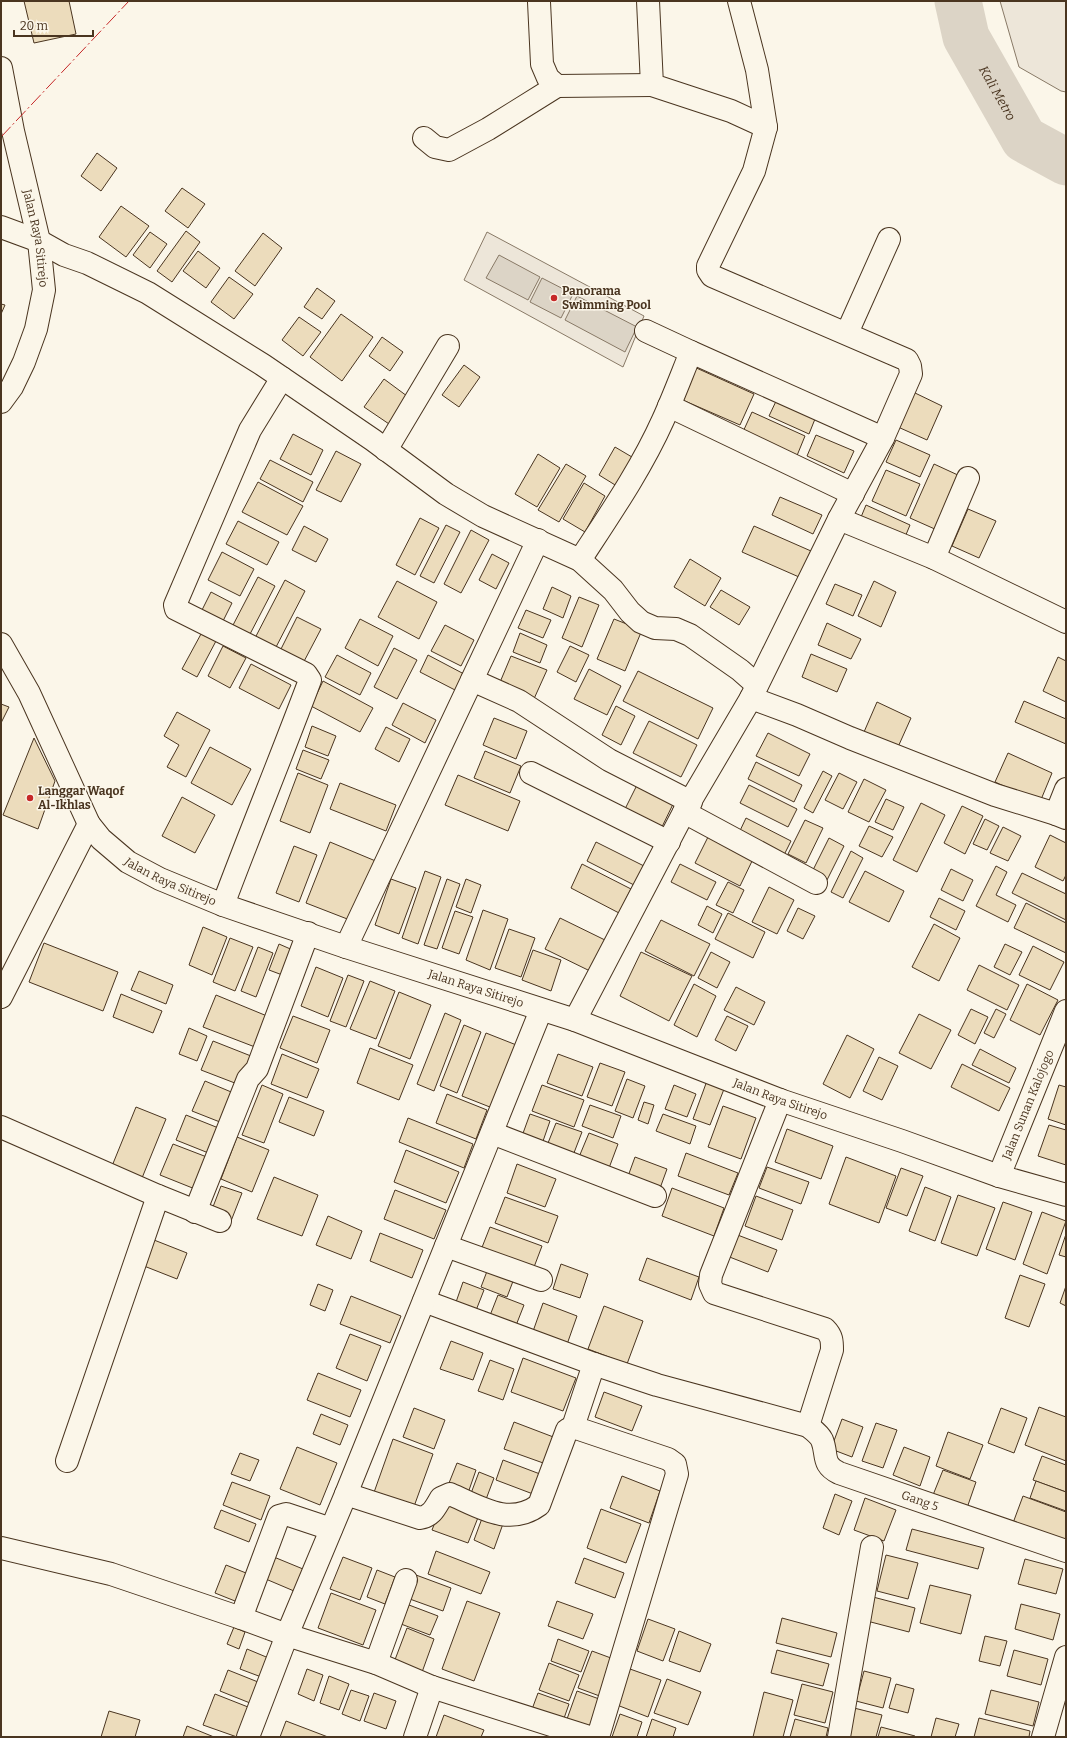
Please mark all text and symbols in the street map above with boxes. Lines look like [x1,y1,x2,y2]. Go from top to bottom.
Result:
scale bar [14,12,93,38]
text: 20 m [20,19,49,33]
water label: Kali Metro [976,63,1019,123]
street label: Jalan Raya Sitirejo [20,187,51,288]
place label: Panorama Swimming Pool [562,284,651,312]
marker: Panorama Swimming Pool [549,293,559,303]
place label: Langgar Waqof Al-Ikhlas [38,784,126,812]
marker: Langgar Waqof Al-Ikhlas [25,793,35,803]
street label: Jalan Raya Sitirejo [121,854,218,908]
street label: Jalan Raya Sitirejo [426,966,525,1010]
street label: Jalan Sunan Kalojogo [999,1048,1057,1163]
street label: Jalan Raya Sitirejo [730,1075,829,1122]
street label: Gang 5 [900,1488,940,1514]

